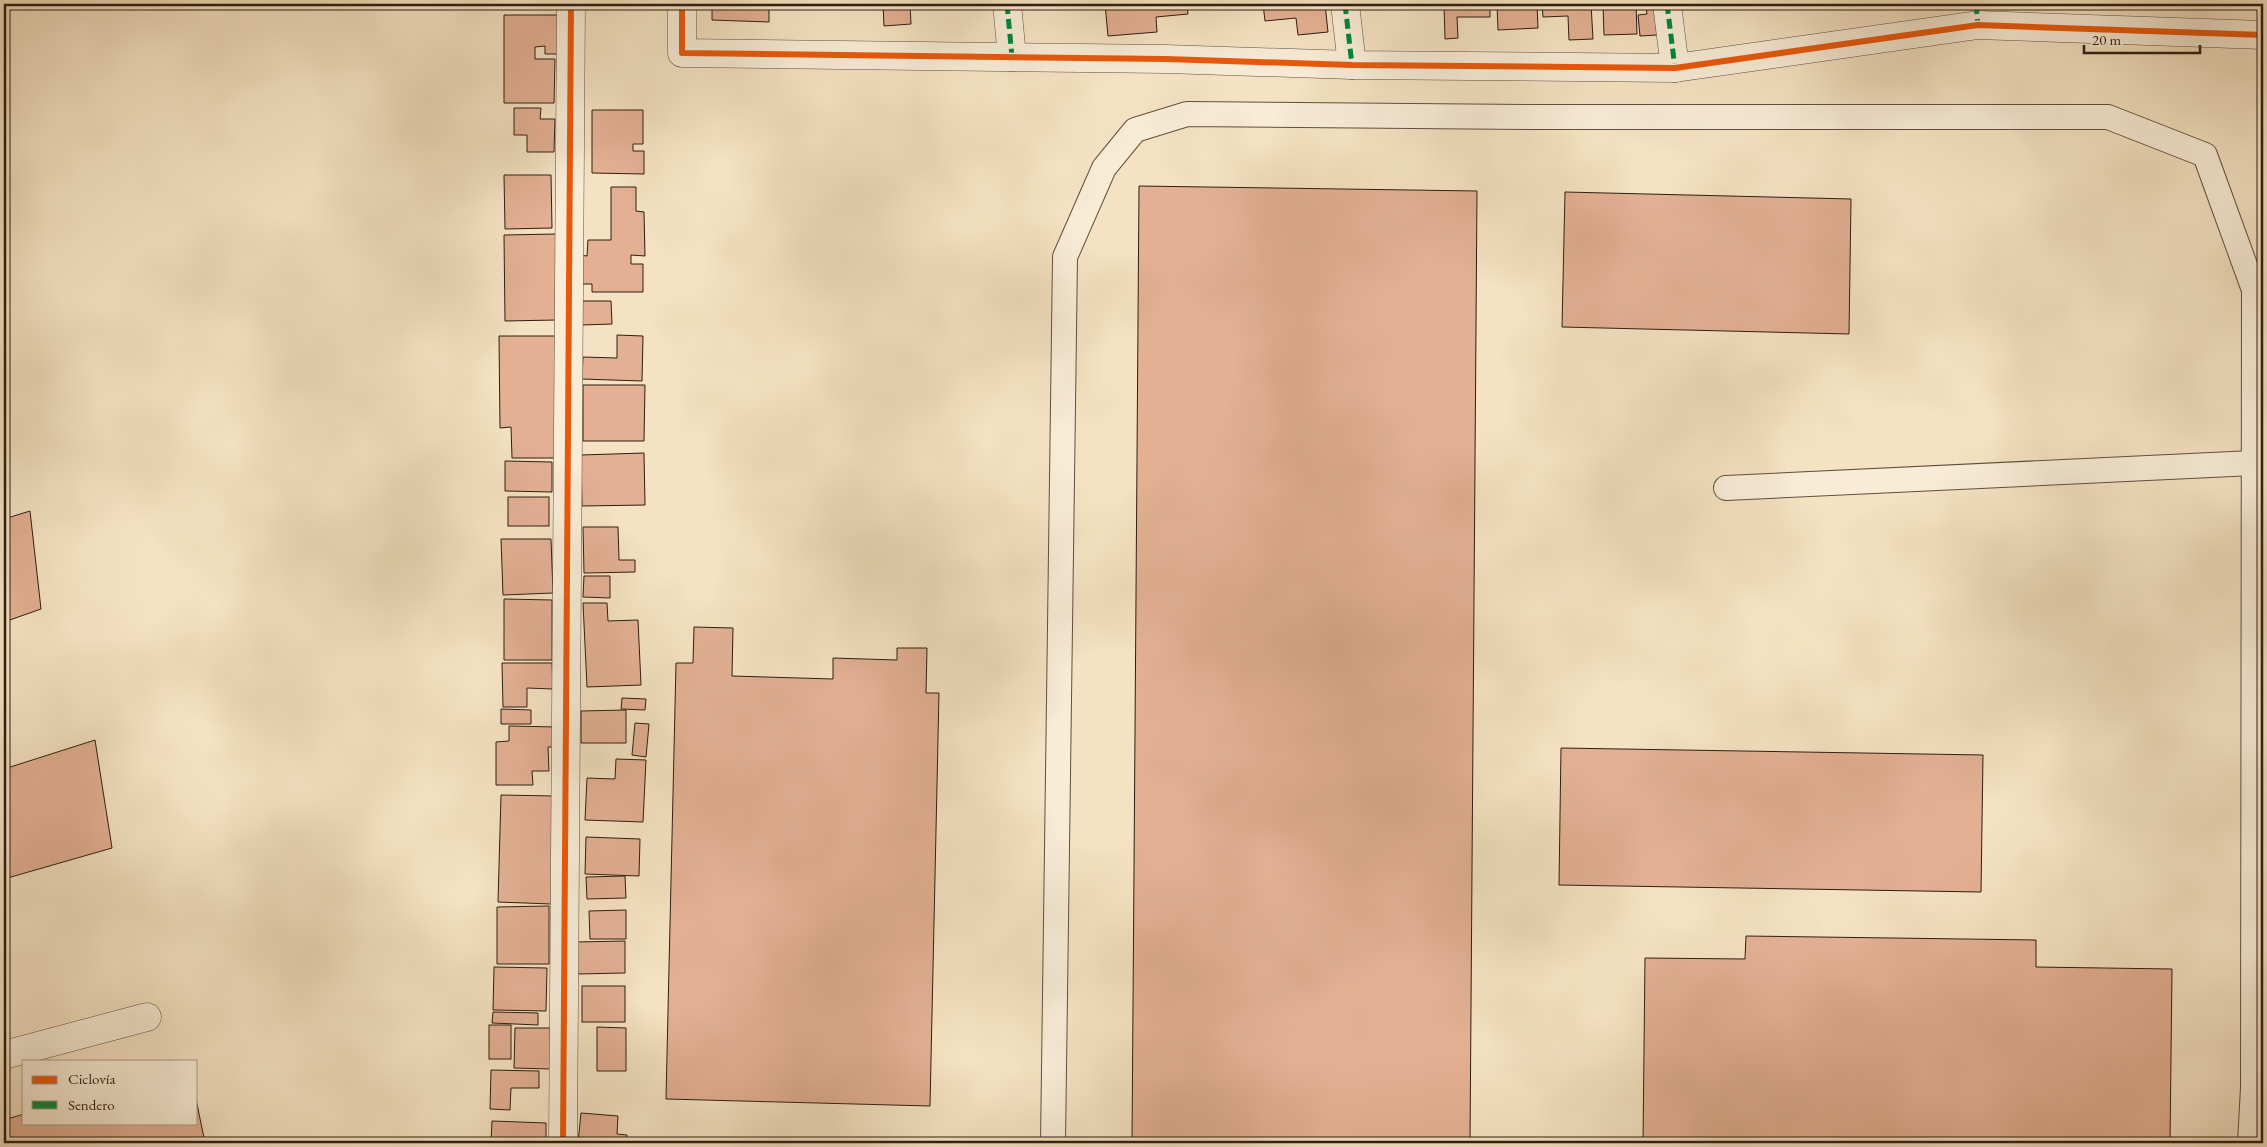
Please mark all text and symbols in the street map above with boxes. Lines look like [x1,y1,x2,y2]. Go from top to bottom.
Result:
scale bar [2084,22,2201,54]
text: 20 m [2092,30,2121,49]
legend [22,1060,198,1124]
text: Ciclovía [68,1069,115,1088]
text: Sendero [68,1095,115,1114]

